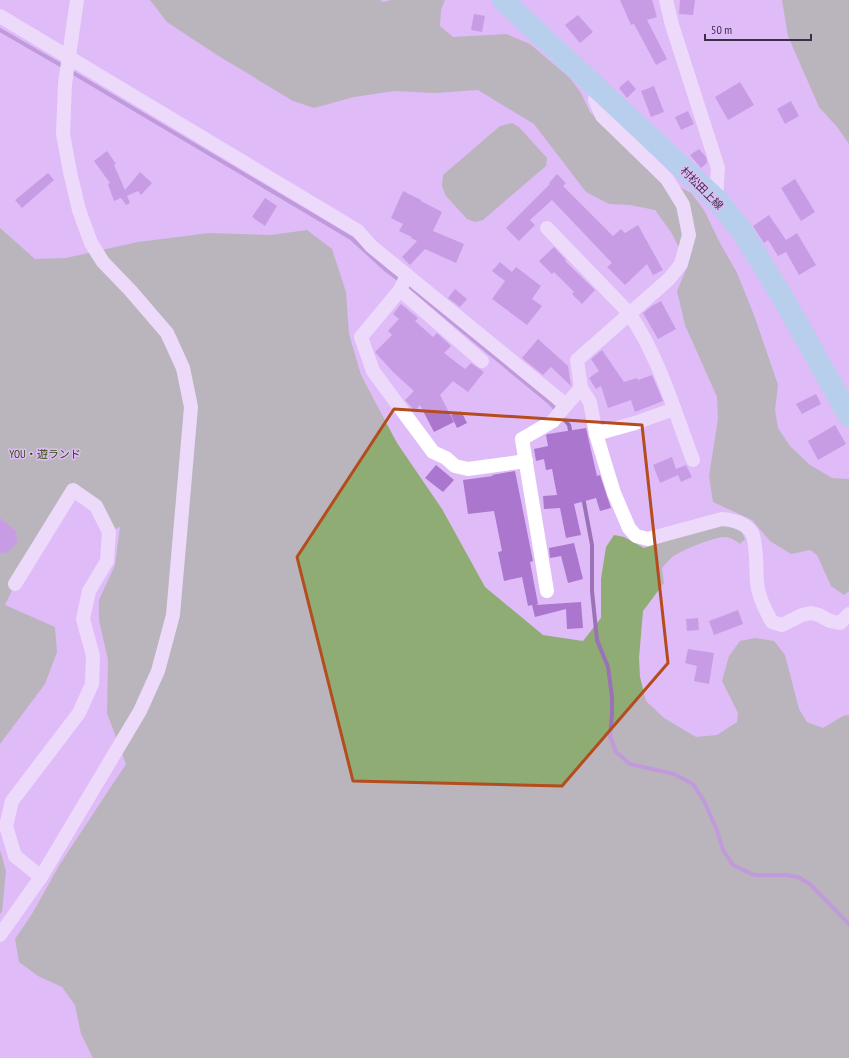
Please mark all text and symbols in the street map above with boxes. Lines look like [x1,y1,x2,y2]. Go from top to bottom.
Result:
scale bar [705,16,811,42]
text: 50 m [711,22,732,37]
street label: 村松田上線 [678,164,726,212]
park label: YOU・遊ランド [9,447,81,461]

